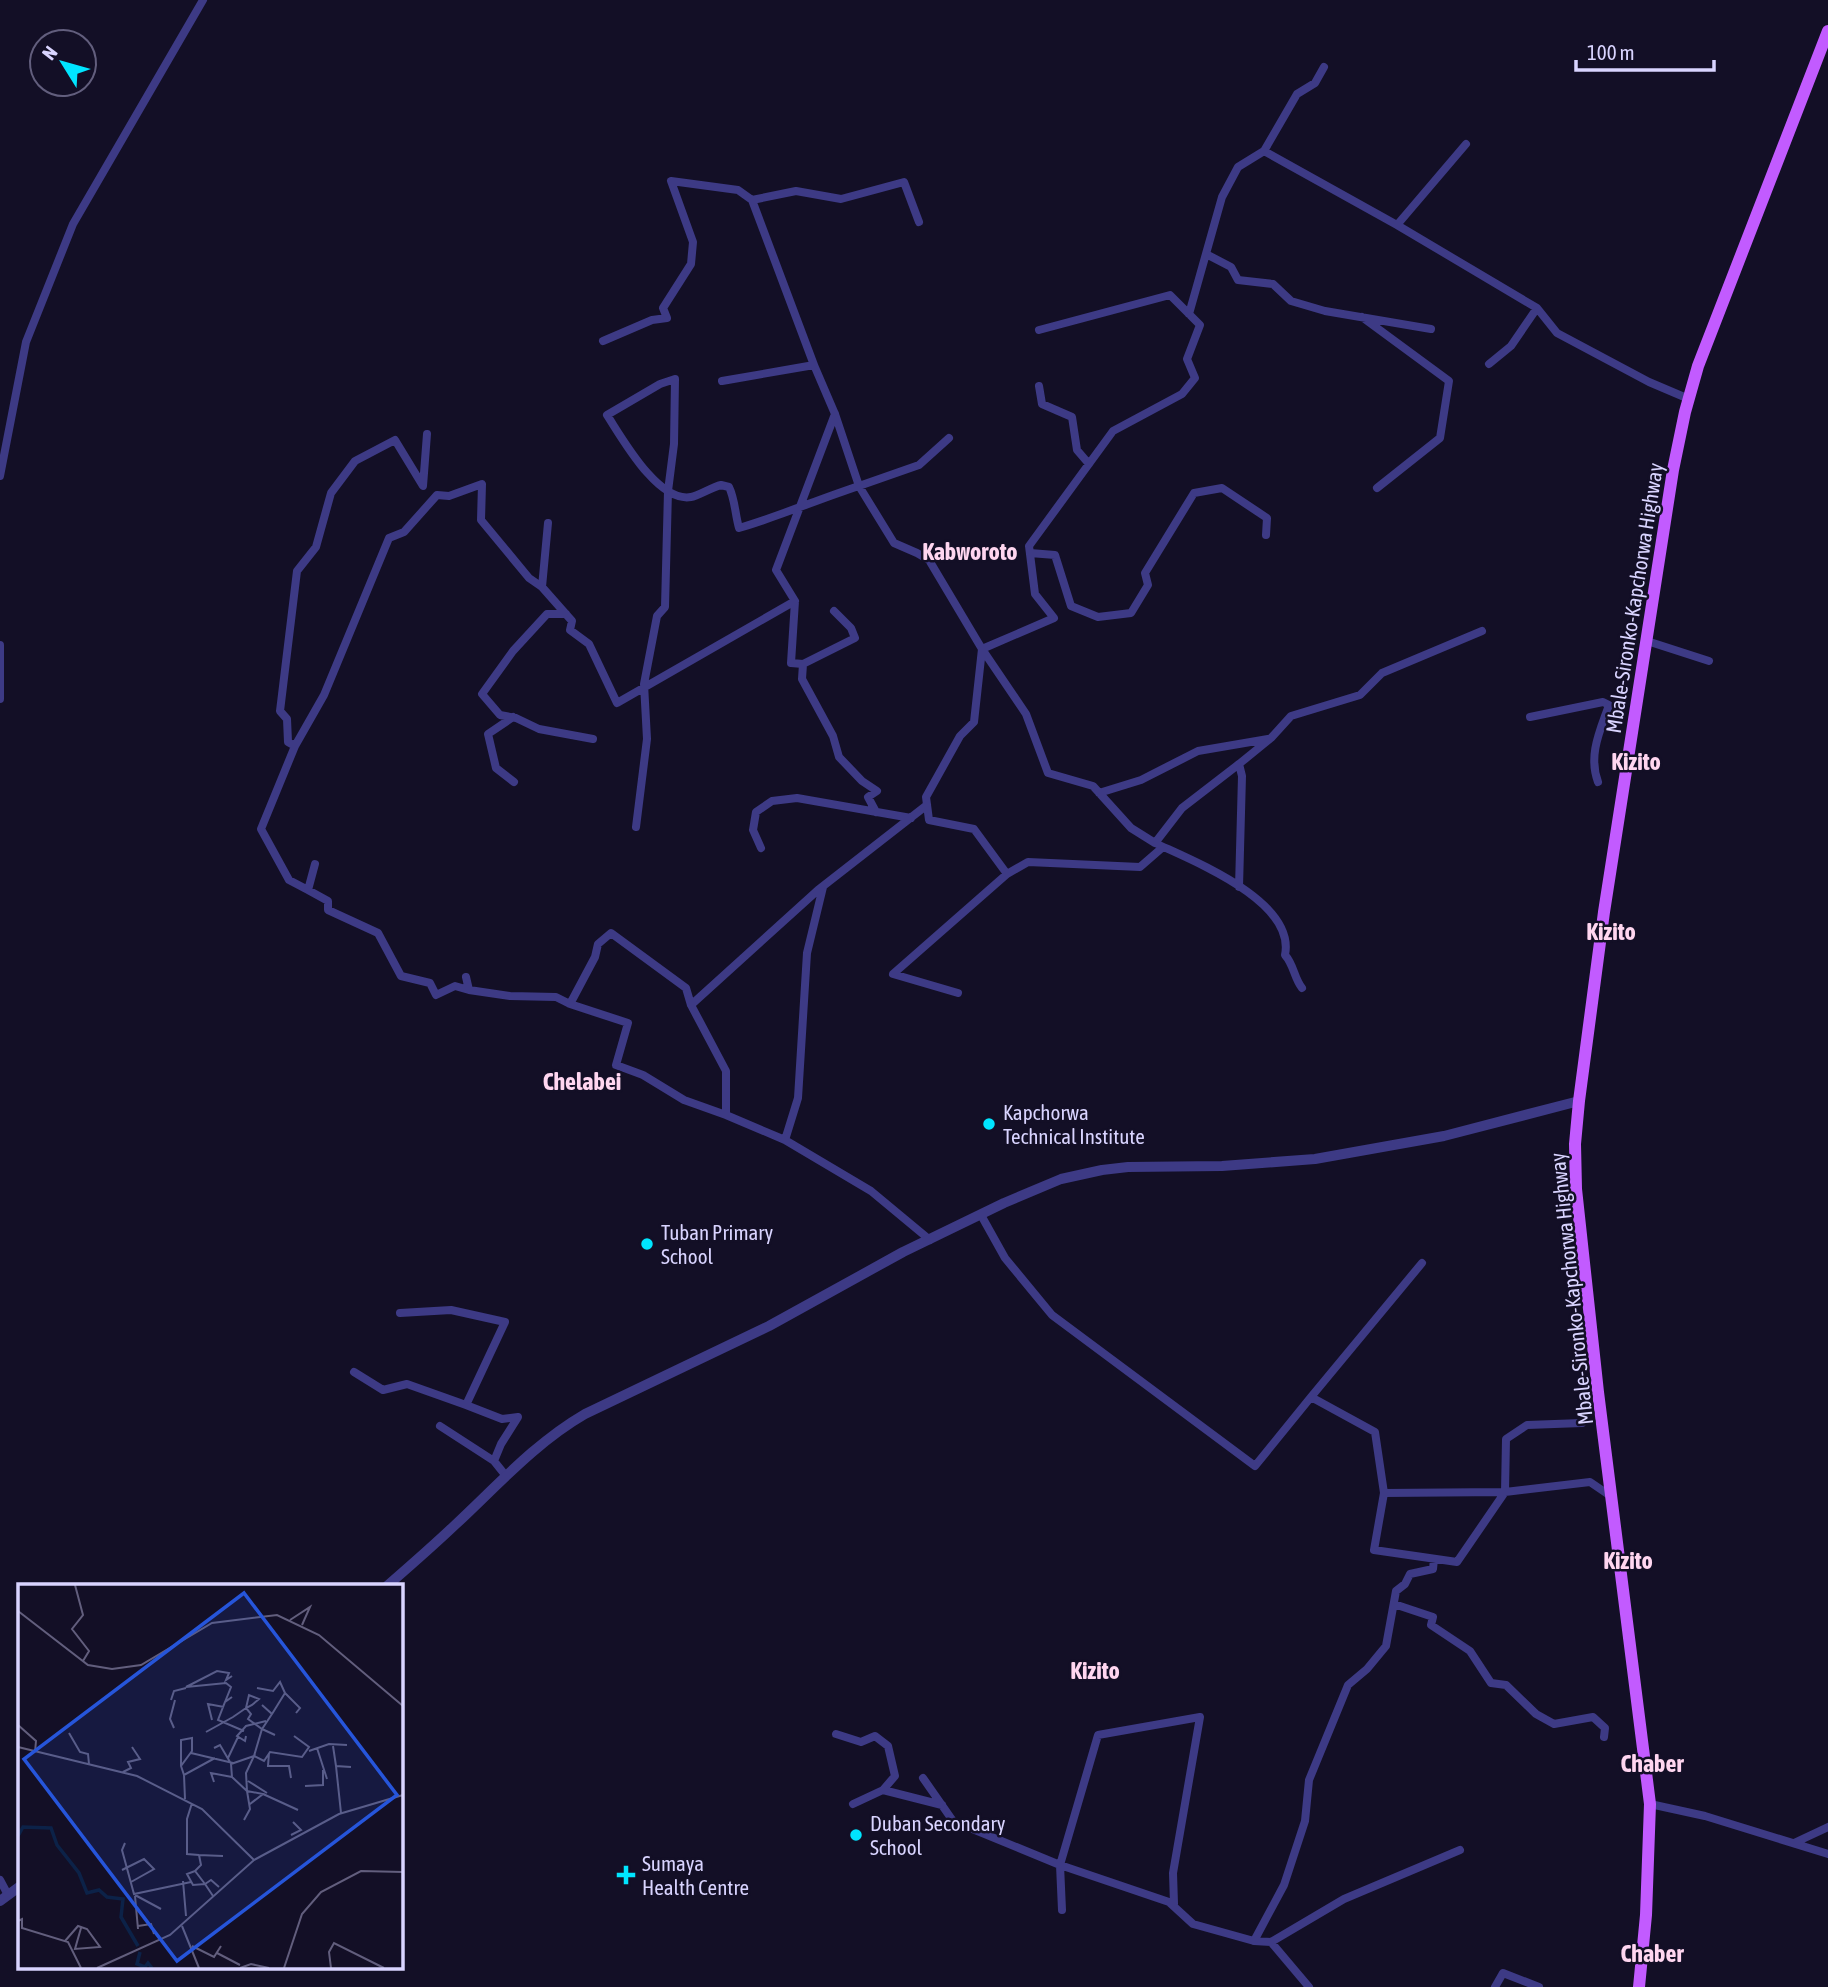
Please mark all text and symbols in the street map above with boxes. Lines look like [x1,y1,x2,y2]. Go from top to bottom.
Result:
north arrow [28,28,98,98]
scale bar [1576,28,1714,72]
text: 100 m [1587,40,1635,64]
text: N [37,42,62,64]
street label: Mbale-Sironko-Kapchorwa Highway [1601,461,1667,735]
district label: Kabworoto [922,538,1018,565]
district label: Kizito [1611,748,1661,775]
district label: Kizito [1586,918,1636,945]
district label: Chelabei [543,1068,621,1095]
place label: Kapchorwa Technical Institute [1003,1100,1145,1148]
marker: Kapchorwa Technical Institute [981,1116,997,1132]
street label: Mbale-Sironko-Kapchorwa Highway [1545,1151,1597,1426]
place label: Tuban Primary School [661,1220,773,1268]
marker: Tuban Primary School [639,1236,655,1252]
district label: Kizito [1603,1547,1653,1574]
inset map [18,1584,402,1969]
district label: Kizito [1070,1657,1120,1684]
district label: Chaber [1621,1750,1684,1777]
place label: Duban Secondary School [870,1811,1006,1859]
marker: Duban Secondary School [848,1827,864,1843]
place label: Sumaya Health Centre [642,1851,749,1899]
marker: Sumaya Health Centre [616,1865,636,1885]
district label: Chaber [1621,1940,1684,1967]

